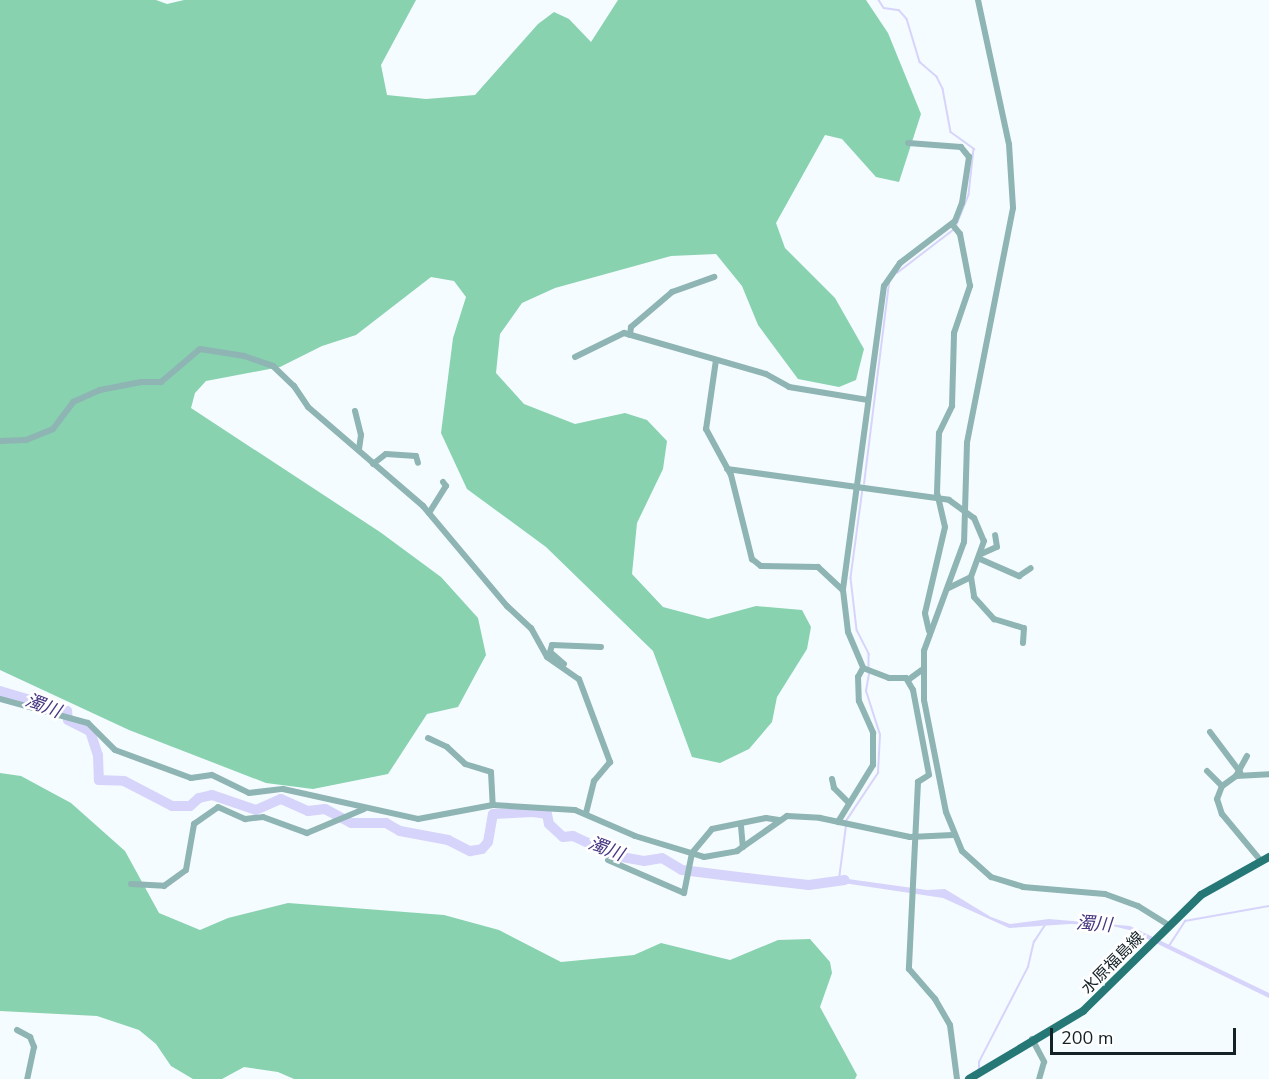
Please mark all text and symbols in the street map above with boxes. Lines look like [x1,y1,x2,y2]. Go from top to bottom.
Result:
water label: 濁川 [22,689,64,723]
water label: 濁川 [585,832,627,866]
water label: 濁川 [1075,912,1113,936]
street label: 水原福島線 [1078,928,1148,998]
scale bar [1053,1016,1239,1054]
text: 200 m [1061,1026,1113,1050]

